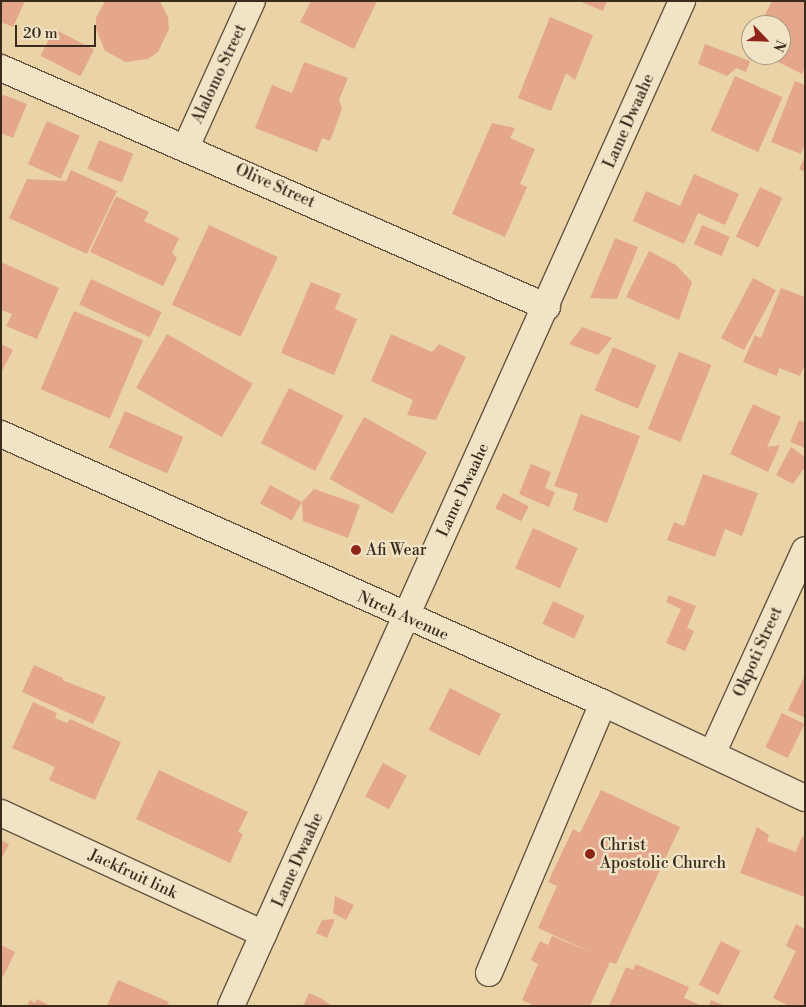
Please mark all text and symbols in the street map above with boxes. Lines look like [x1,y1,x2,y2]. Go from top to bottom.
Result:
scale bar [18,15,99,47]
north arrow [741,15,791,65]
street label: Alalomo Street [188,21,250,127]
text: 20 m [23,24,58,43]
text: N [768,37,789,54]
street label: Lame Dwaahe [600,71,658,171]
street label: Olive Street [232,160,318,212]
street label: Lame Dwaahe [433,440,493,540]
place label: Afi Wear [366,540,427,560]
marker: Afi Wear [350,544,362,556]
street label: Ntreh Avenue [354,587,452,645]
street label: Okpoti Street [730,604,786,700]
street label: Lame Dwaahe [269,810,327,910]
place label: Christ Apostolic Church [600,835,726,873]
street label: Jackfruit link [86,845,180,903]
marker: Christ Apostolic Church [584,848,596,860]

